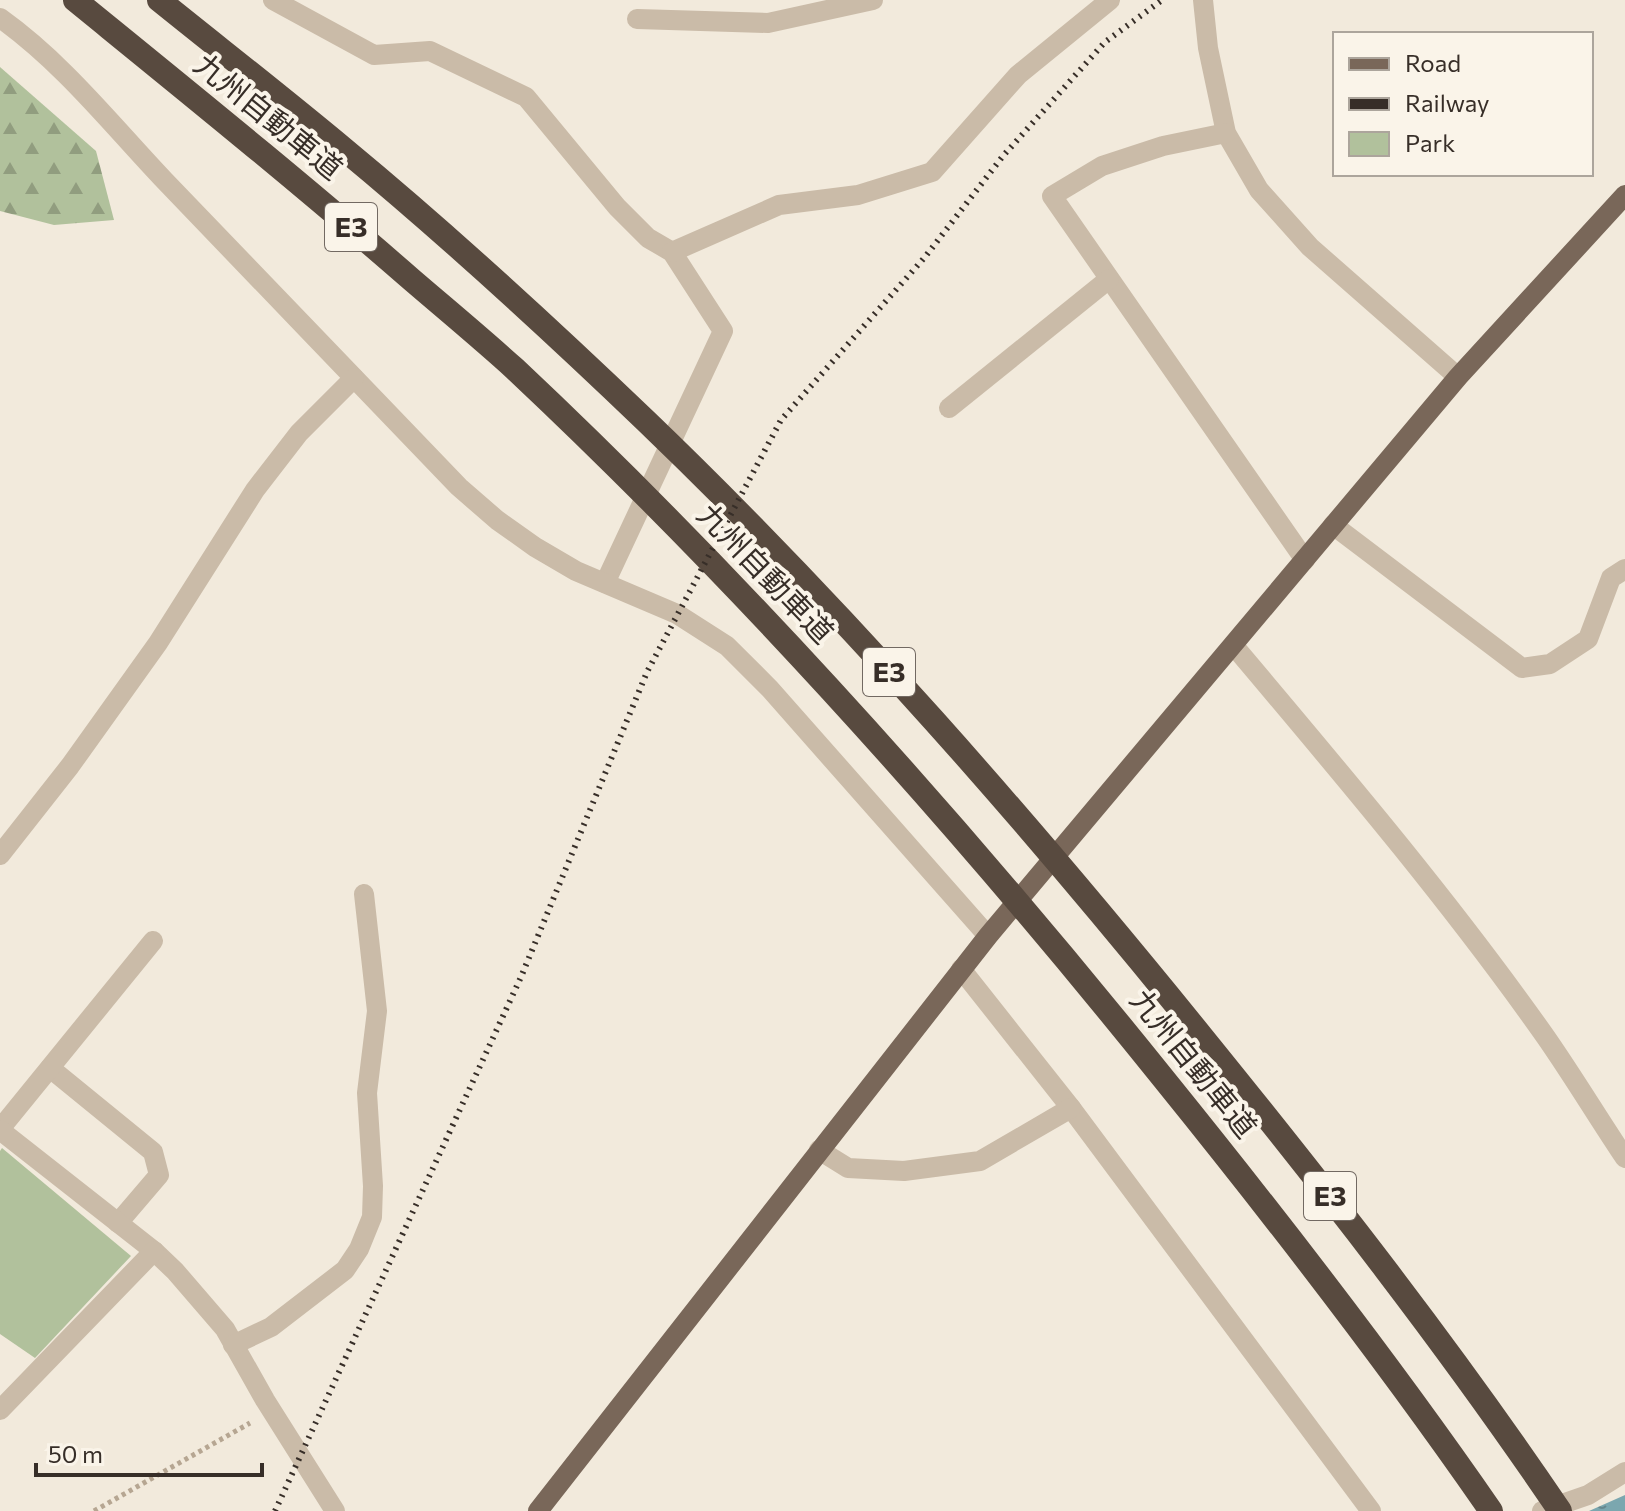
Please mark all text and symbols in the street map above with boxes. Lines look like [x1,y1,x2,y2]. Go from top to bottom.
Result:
legend [1333,32,1593,176]
street label: 九州自動車道 [188,44,351,186]
text: Road [1405,48,1461,77]
text: Railway [1405,88,1490,117]
text: Park [1405,128,1455,157]
road number: E3 [325,203,377,251]
street label: 九州自動車道 [691,495,843,650]
road number: E3 [863,648,915,696]
street label: 九州自動車道 [1124,981,1266,1144]
road number: E3 [1304,1172,1356,1220]
scale bar [36,1427,262,1477]
text: 50 m [48,1439,103,1468]

